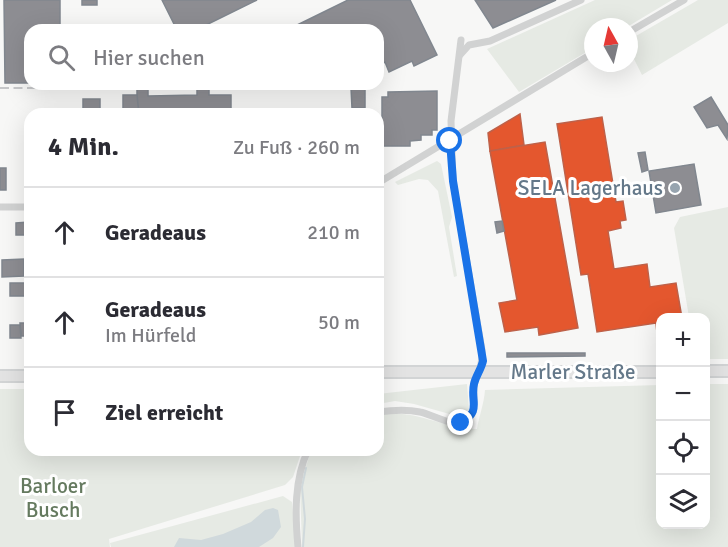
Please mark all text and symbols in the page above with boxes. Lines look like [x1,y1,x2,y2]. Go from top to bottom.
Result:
north arrow [584,18,638,72]
search box [24,24,384,90]
icon: search [45,41,78,74]
text: Hier suchen [93,44,205,71]
route start [436,127,462,153]
text: 4 Min. [48,131,119,163]
text: Zu Fuß · 260 m [233,135,360,160]
place label: SELA Lagerhaus [518,175,663,201]
marker: SELA Lagerhaus [668,181,682,195]
icon: ahead [48,216,81,249]
text: Geradeaus [105,219,206,246]
text: 210 m [307,220,360,245]
text: Geradeaus [105,296,206,323]
icon: ahead [48,306,81,339]
text: 50 m [318,310,360,335]
map controls [656,313,710,529]
button: + [656,313,710,367]
text: Im Hürfeld [105,323,196,348]
street label: Marler Straße [510,359,636,385]
button: − [656,367,710,421]
icon: arrive [48,396,81,429]
text: Ziel erreicht [105,399,223,426]
route end [447,409,473,435]
button: locate [656,421,710,475]
park label: Barloer Busch [20,473,86,523]
button: layers [656,475,710,529]

